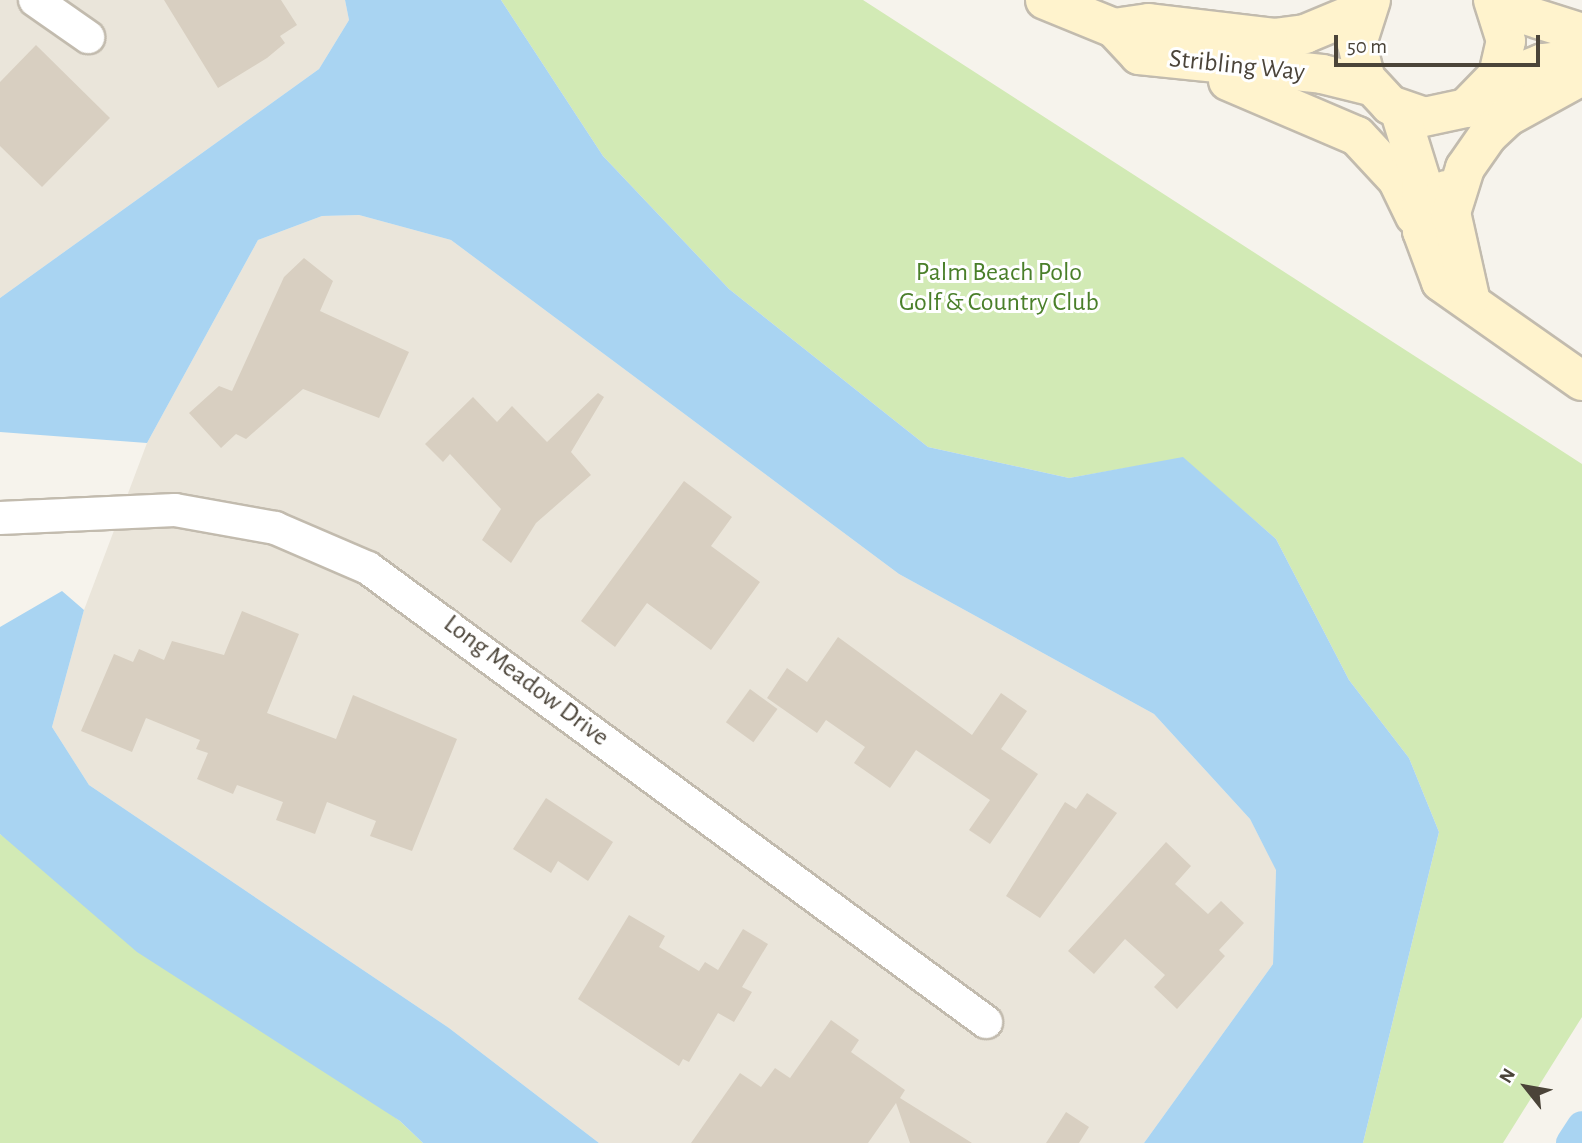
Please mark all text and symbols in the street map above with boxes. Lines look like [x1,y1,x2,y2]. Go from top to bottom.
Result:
scale bar [1337,21,1544,65]
text: 50 m [1347,36,1387,57]
street label: Stribling Way [1168,43,1306,89]
park label: Palm Beach Polo Golf & Country Club [899,257,1099,318]
street label: Long Meadow Drive [437,609,615,753]
north arrow [1491,1052,1561,1122]
text: N [1496,1065,1519,1086]

